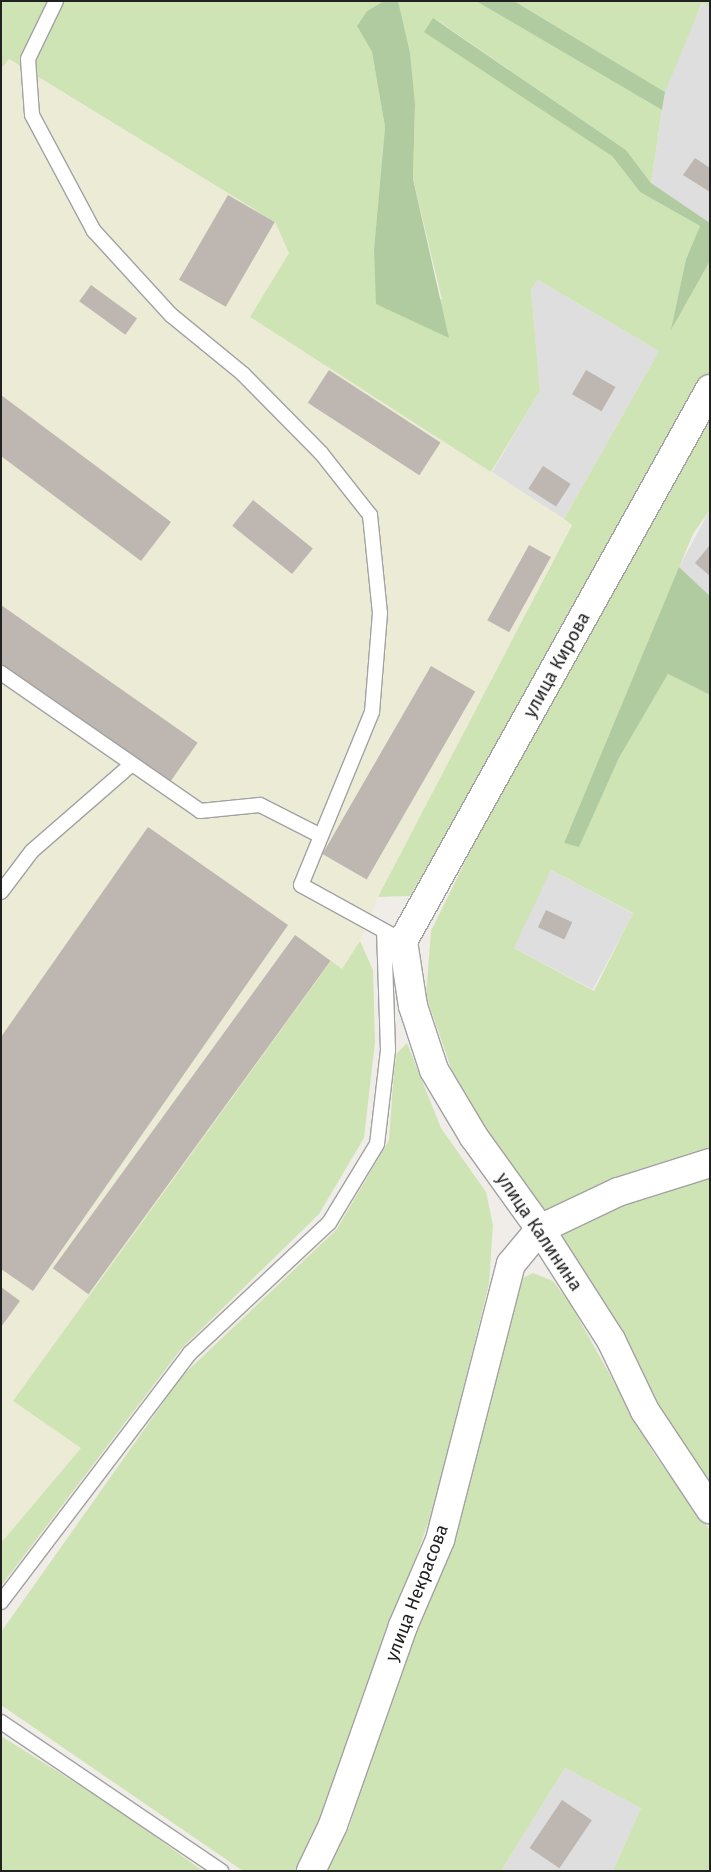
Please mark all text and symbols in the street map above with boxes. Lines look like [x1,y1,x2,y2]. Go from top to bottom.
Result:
street label: улица Кирова [519,608,595,722]
street label: улица Калинина [491,1169,587,1295]
street label: улица Некрасова [381,1521,453,1665]

